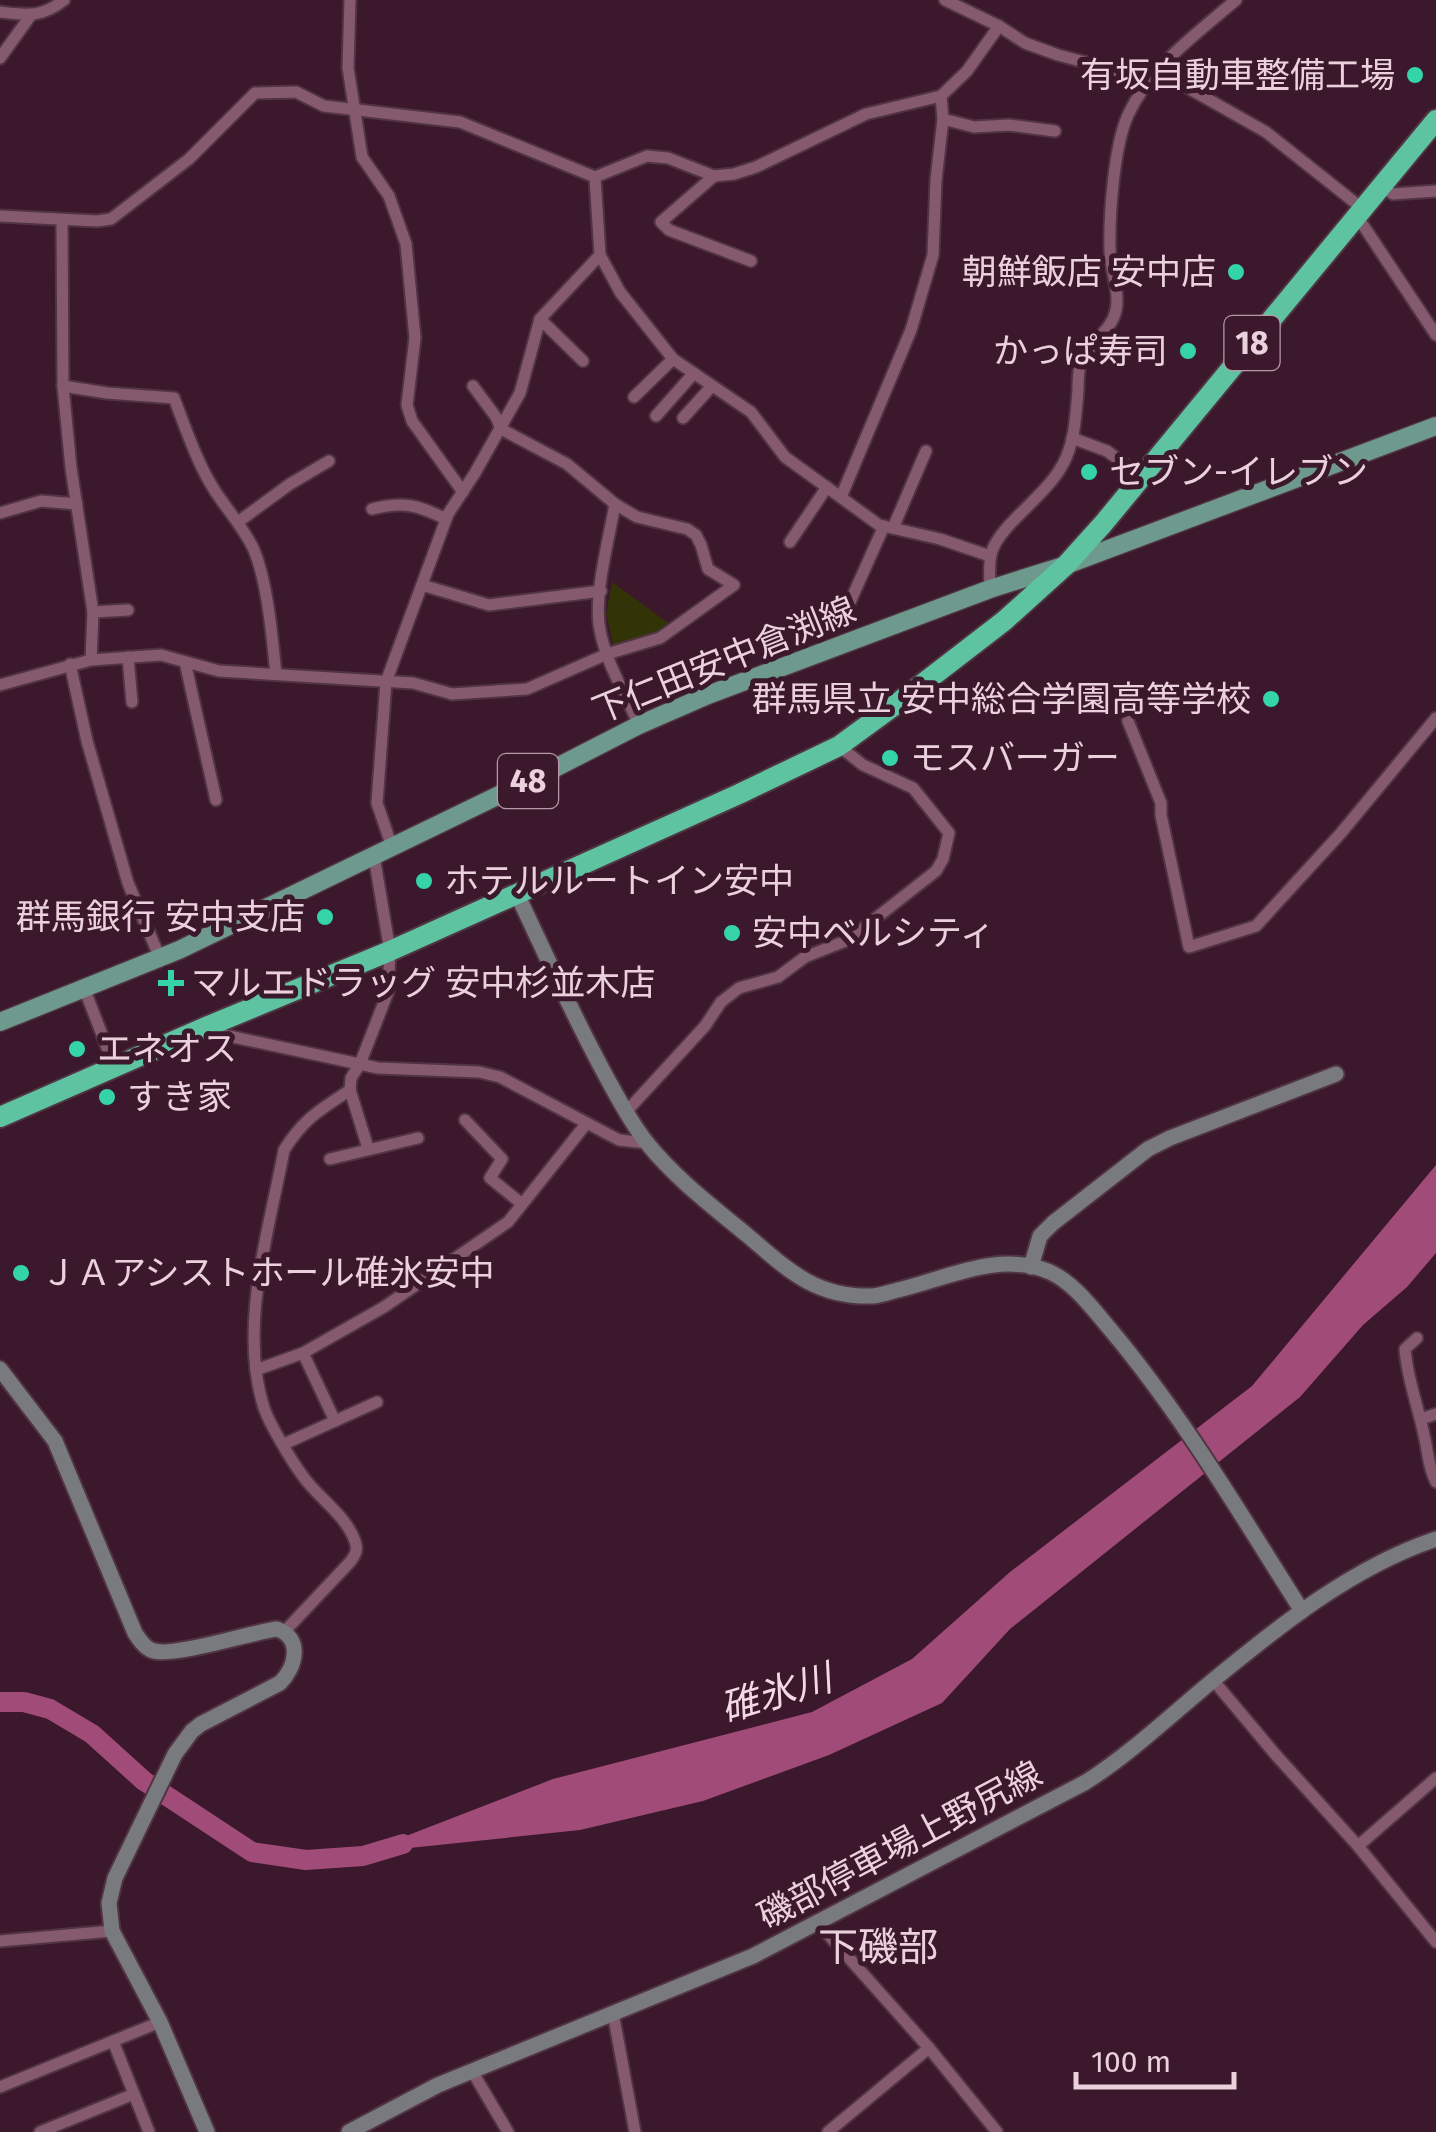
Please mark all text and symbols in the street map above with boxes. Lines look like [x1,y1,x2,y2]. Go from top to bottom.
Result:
place label: 有坂自動車整備工場 [1080,54,1395,96]
marker: 有坂自動車整備工場 [1404,64,1426,86]
place label: 朝鮮飯店 安中店 [962,251,1216,293]
marker: 朝鮮飯店 安中店 [1225,261,1247,283]
road number: 18 [1224,316,1280,370]
place label: かっぱ寿司 [993,330,1168,372]
marker: かっぱ寿司 [1177,340,1199,362]
place label: セブン-イレブン [1109,451,1368,493]
marker: セブン-イレブン [1078,461,1100,483]
street label: 下仁田安中倉渕線 [586,588,862,732]
place label: 群馬県立 安中総合学園高等学校 [752,678,1251,720]
marker: 群馬県立 安中総合学園高等学校 [1260,688,1282,710]
place label: モスバーガー [910,737,1120,779]
marker: モスバーガー [879,747,901,769]
road number: 48 [498,754,558,808]
place label: ホテルルートイン安中 [444,860,794,902]
marker: ホテルルートイン安中 [413,870,435,892]
place label: 群馬銀行 安中支店 [16,896,305,938]
marker: 群馬銀行 安中支店 [314,906,336,928]
place label: 安中ベルシティ [752,912,995,954]
marker: 安中ベルシティ [721,922,743,944]
place label: マルエドラッグ 安中杉並木店 [191,962,655,1004]
marker: マルエドラッグ 安中杉並木店 [160,972,182,994]
place label: エネオス [97,1028,237,1070]
marker: エネオス [66,1038,88,1060]
place label: すき家 [127,1076,232,1118]
marker: すき家 [96,1086,118,1108]
place label: ＪＡアシストホール碓氷安中 [41,1252,495,1294]
marker: ＪＡアシストホール碓氷安中 [10,1262,32,1284]
water label: 碓氷川 [715,1653,841,1732]
street label: 磯部停車場上野尻線 [751,1753,1049,1937]
district label: 下磯部 [818,1924,938,1972]
scale bar [1076,2027,1234,2089]
text: 100 m [1091,2044,1171,2080]

